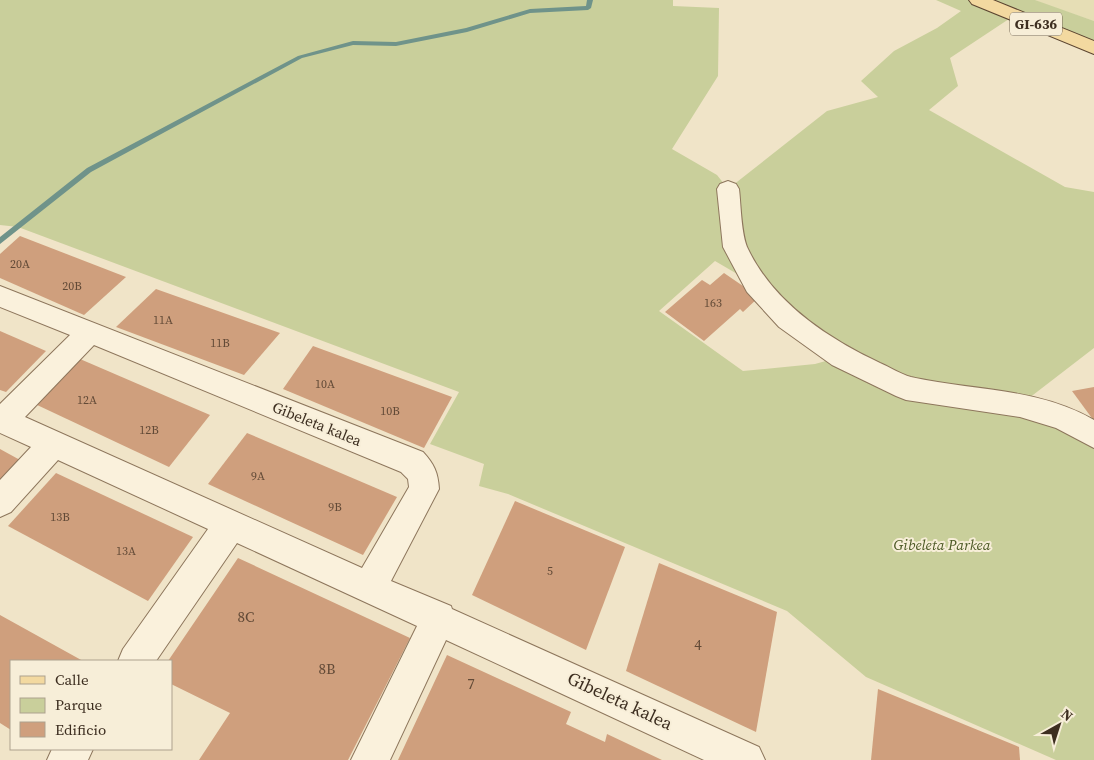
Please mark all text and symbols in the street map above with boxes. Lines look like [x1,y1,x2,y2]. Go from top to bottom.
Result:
road number: GI-636 [1010,12,1062,36]
house number: 20A [10,256,30,272]
house number: 20B [62,278,82,294]
house number: 163 [704,295,722,311]
house number: 11A [153,312,173,328]
house number: 11B [210,335,230,351]
house number: 10A [315,376,335,392]
house number: 12A [77,392,97,408]
street label: Gibeleta kalea [269,396,365,451]
house number: 10B [380,403,400,419]
house number: 12B [139,422,159,438]
house number: 9A [251,468,265,484]
house number: 9B [328,499,342,515]
house number: 13B [50,509,70,525]
park label: Gibeleta Parkea [894,534,991,555]
house number: 13A [116,543,136,559]
house number: 5 [547,563,553,579]
house number: 8C [238,606,254,627]
house number: 4 [694,634,702,655]
house number: 8B [319,658,335,679]
legend [10,660,172,750]
street label: Gibeleta kalea [564,665,678,736]
text: Calle [55,669,89,690]
house number: 7 [467,673,475,694]
text: Parque [55,694,103,715]
north arrow [1034,700,1084,750]
text: N [1057,704,1077,726]
text: Edificio [55,719,106,740]

